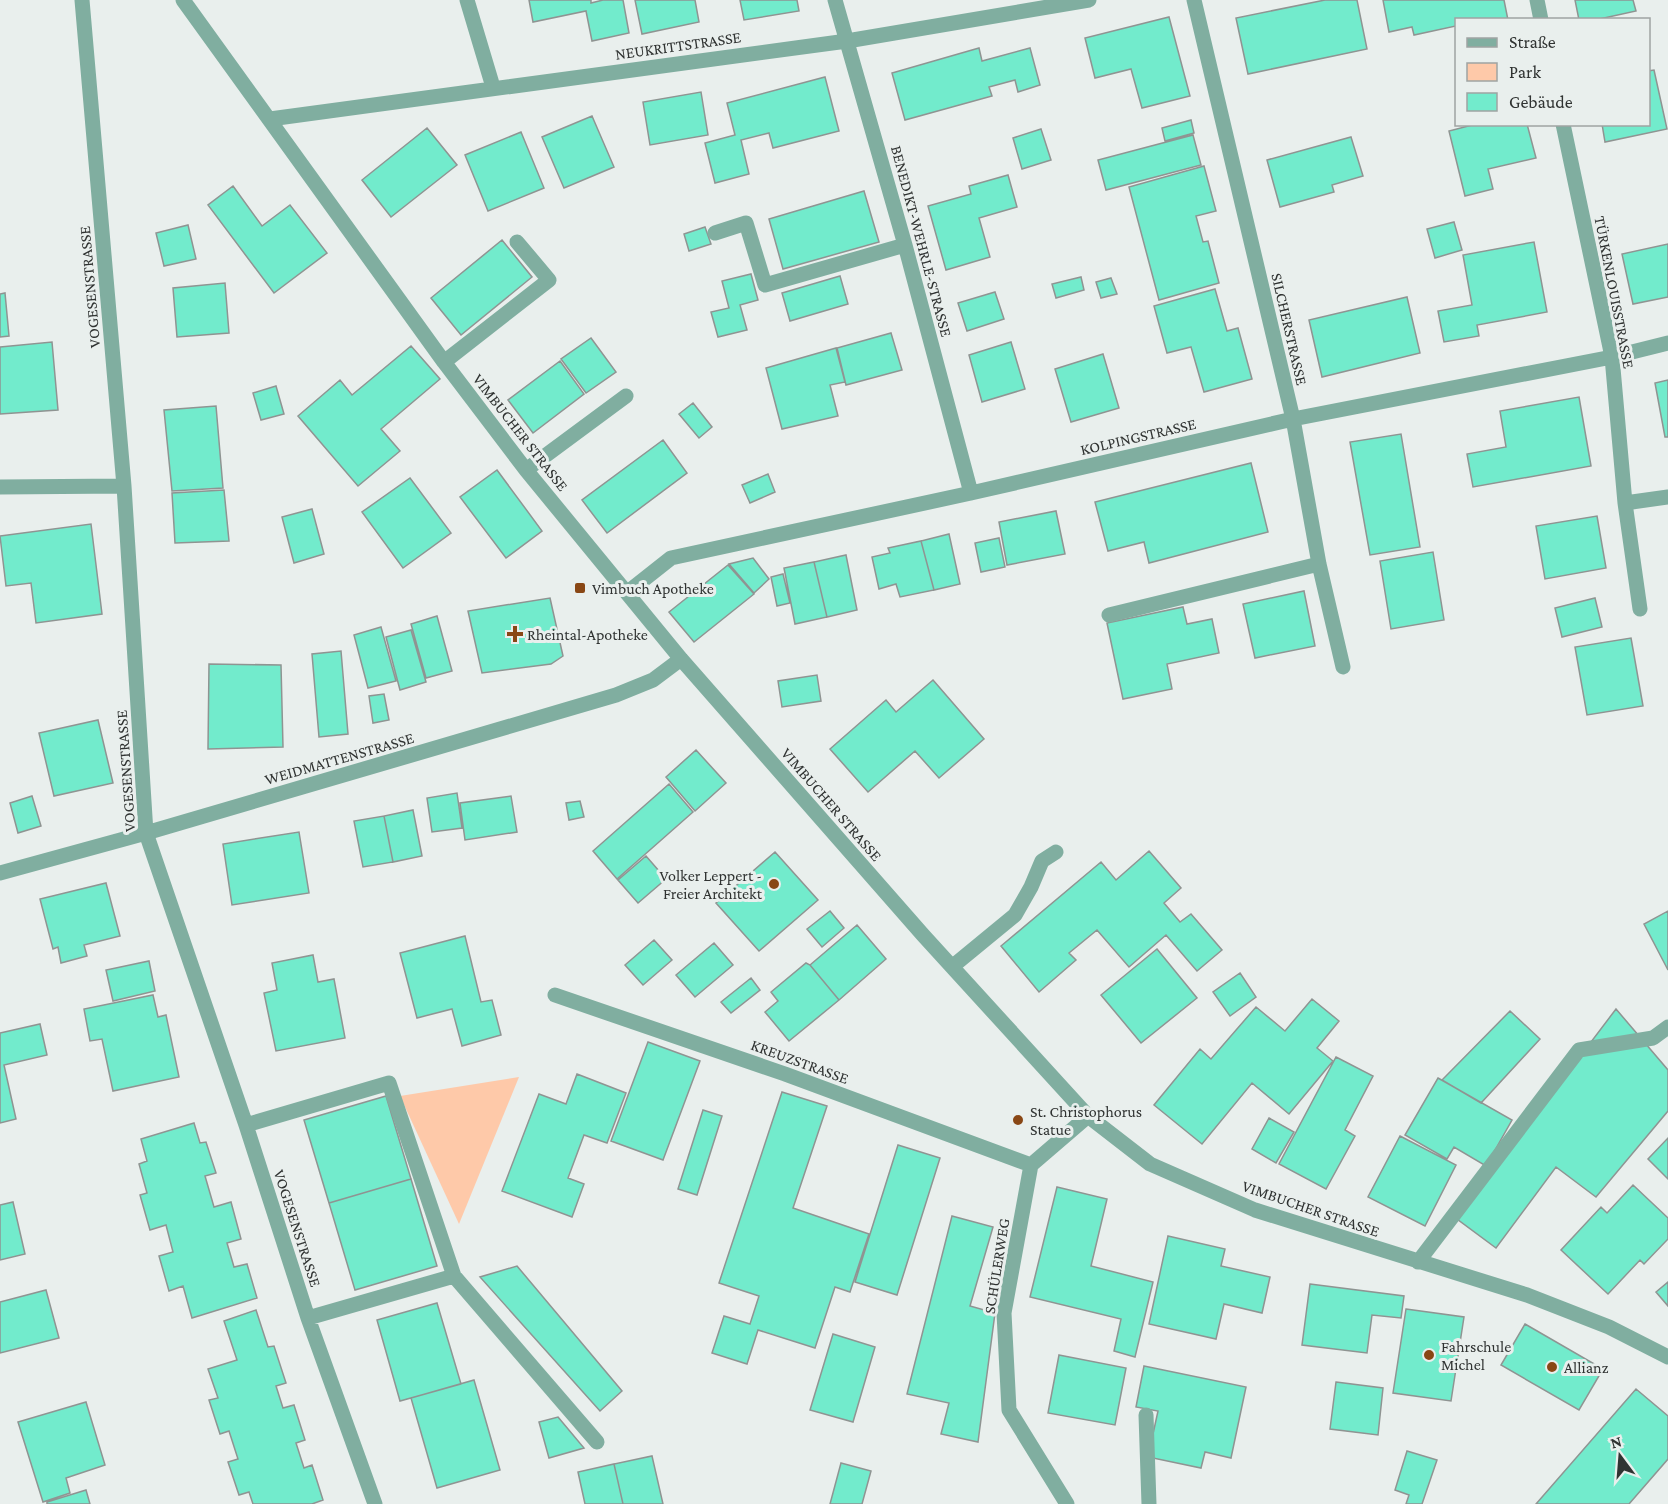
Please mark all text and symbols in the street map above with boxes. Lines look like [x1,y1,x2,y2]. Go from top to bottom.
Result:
legend [1455,18,1650,126]
street label: NEUKRITTSTRASSE [614,28,742,63]
text: Straße [1509,32,1556,52]
text: Park [1509,62,1541,82]
text: Gebäude [1509,92,1573,112]
street label: BENEDIKT-WEHRLE-STRASSE [888,144,955,339]
street label: TÜRKENLOUISSTRASSE [1591,214,1638,370]
street label: VOGESENSTRASSE [76,225,103,349]
street label: SILCHERSTRASSE [1268,271,1311,387]
street label: VIMBUCHER STRASSE [470,370,572,495]
street label: KOLPINGSTRASSE [1078,415,1198,458]
place label: Vimbuch Apotheke [592,580,714,598]
marker: Vimbuch Apotheke [573,581,587,595]
place label: Rheintal-Apotheke [527,626,648,644]
marker: Rheintal-Apotheke [508,627,522,641]
street label: VOGESENSTRASSE [113,709,138,833]
street label: WEIDMATTENSTRASSE [263,729,416,788]
street label: VIMBUCHER STRASSE [778,744,885,865]
place label: Volker Leppert - Freier Architekt [660,867,763,902]
marker: Volker Leppert - Freier Architekt [767,877,781,891]
street label: KREUZSTRASSE [749,1036,851,1087]
place label: St. Christophorus Statue [1030,1103,1142,1138]
marker: St. Christophorus Statue [1011,1113,1025,1127]
street label: VOGESENSTRASSE [271,1167,325,1289]
street label: VIMBUCHER STRASSE [1240,1177,1382,1240]
street label: SCHÜLERWEG [981,1217,1012,1315]
place label: Fahrschule Michel [1441,1338,1511,1373]
marker: Fahrschule Michel [1422,1348,1436,1362]
place label: Allianz [1564,1359,1609,1376]
marker: Allianz [1545,1360,1559,1374]
north arrow [1590,1426,1650,1486]
text: N [1608,1432,1624,1452]

